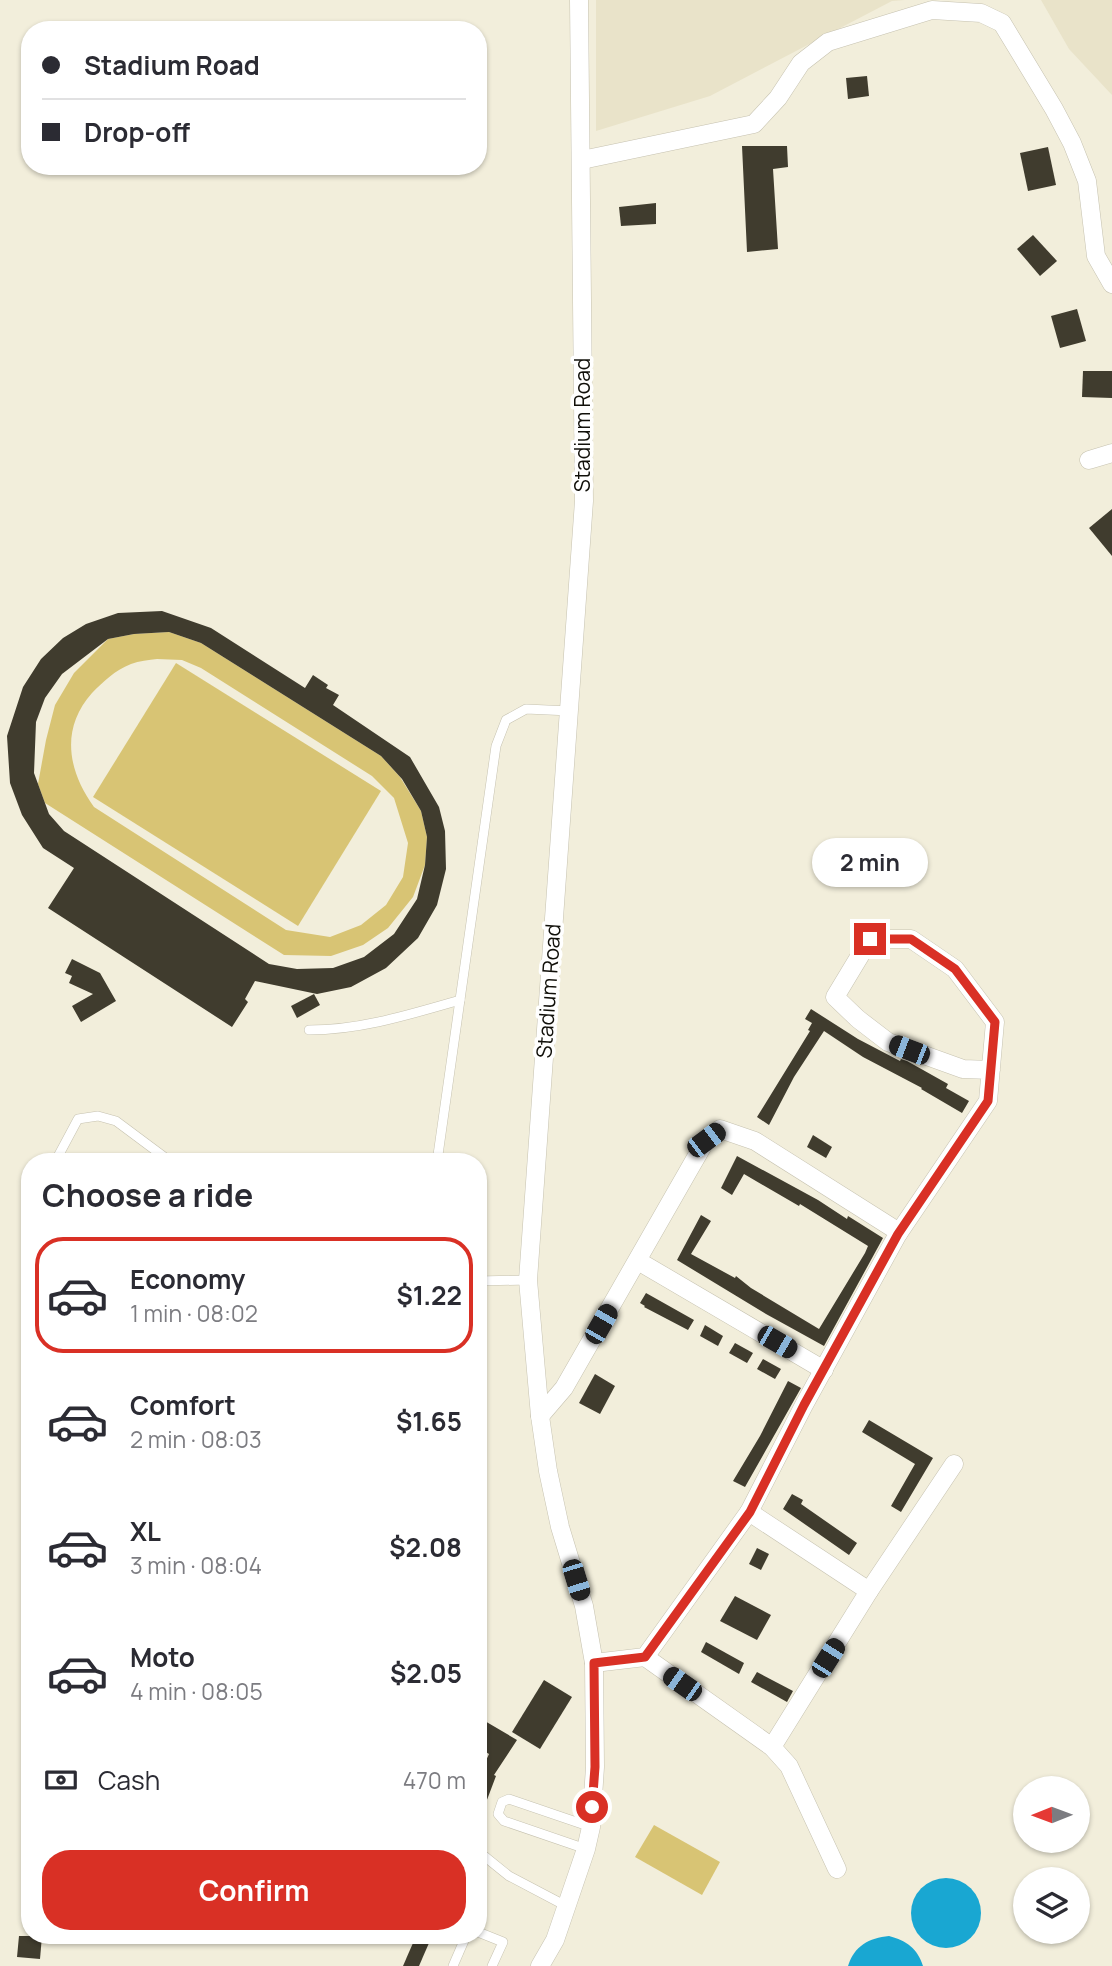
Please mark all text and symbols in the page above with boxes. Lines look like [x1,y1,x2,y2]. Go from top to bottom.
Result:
text: Stadium Road [84,47,260,83]
text: Drop-off [84,114,190,150]
street label: Stadium Road [568,358,596,492]
callout: 2 min [812,838,928,886]
text: 2 min [840,846,900,878]
street label: Stadium Road [529,923,567,1059]
route end [854,923,886,955]
car [886,1033,933,1067]
car [683,1119,730,1161]
text: Choose a ride [42,1173,253,1217]
text: Economy [130,1261,245,1297]
icon: car [46,1264,109,1327]
text: $1.22 [396,1277,462,1313]
text: 1 min · 08:02 [130,1297,258,1329]
car [582,1301,621,1347]
car [754,1322,801,1362]
text: Comfort [130,1387,236,1423]
icon: car [46,1390,109,1453]
text: $1.65 [396,1403,462,1439]
text: 2 min · 08:03 [130,1423,262,1455]
text: XL [130,1513,161,1549]
icon: car [46,1516,109,1579]
text: $2.08 [389,1529,462,1565]
text: 3 min · 08:04 [130,1549,262,1581]
car [560,1557,593,1603]
car [808,1635,849,1681]
text: Moto [130,1639,195,1675]
icon: car [46,1642,109,1705]
text: $2.05 [390,1655,462,1691]
car [659,1663,706,1705]
text: 4 min · 08:05 [130,1675,263,1707]
icon: cash [42,1761,80,1799]
text: Cash [98,1762,160,1798]
text: 470 m [403,1764,466,1796]
north arrow [1013,1776,1090,1853]
map controls [1013,1776,1090,1944]
route start [576,1791,608,1823]
button: Confirm [42,1850,466,1930]
button: layers [1013,1867,1090,1944]

